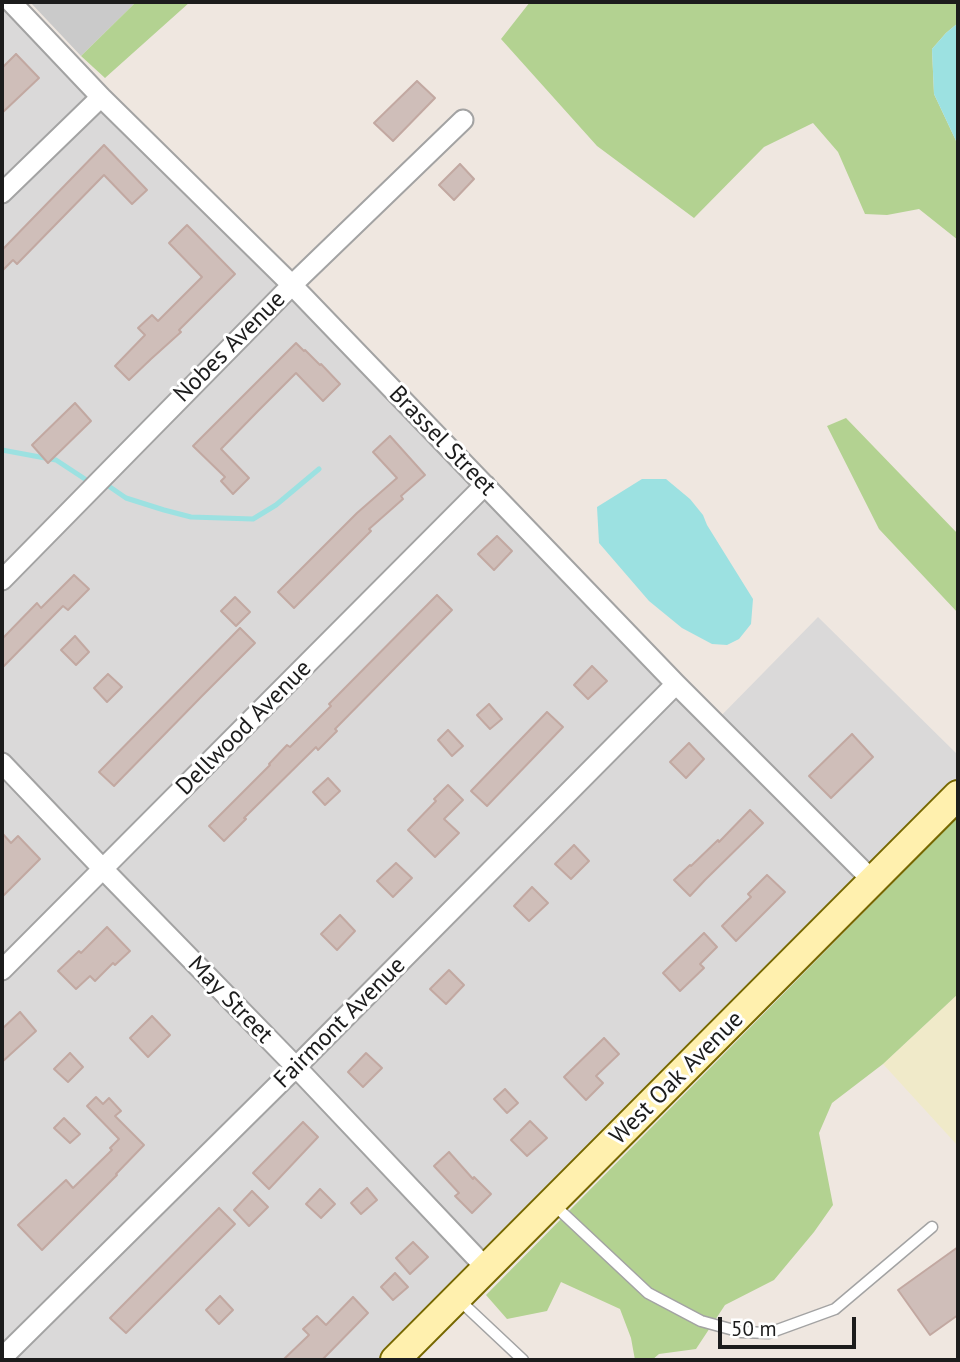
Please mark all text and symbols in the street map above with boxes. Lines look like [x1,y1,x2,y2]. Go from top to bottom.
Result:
street label: Nobes Avenue [168,285,292,409]
street label: Brassel Street [383,380,501,502]
street label: Dellwood Avenue [170,654,318,802]
street label: May Street [182,951,278,1049]
street label: Fairmont Avenue [268,951,412,1095]
street label: West Oak Avenue [604,1005,750,1151]
scale bar [722,1302,860,1346]
text: 50 m [731,1315,777,1342]

